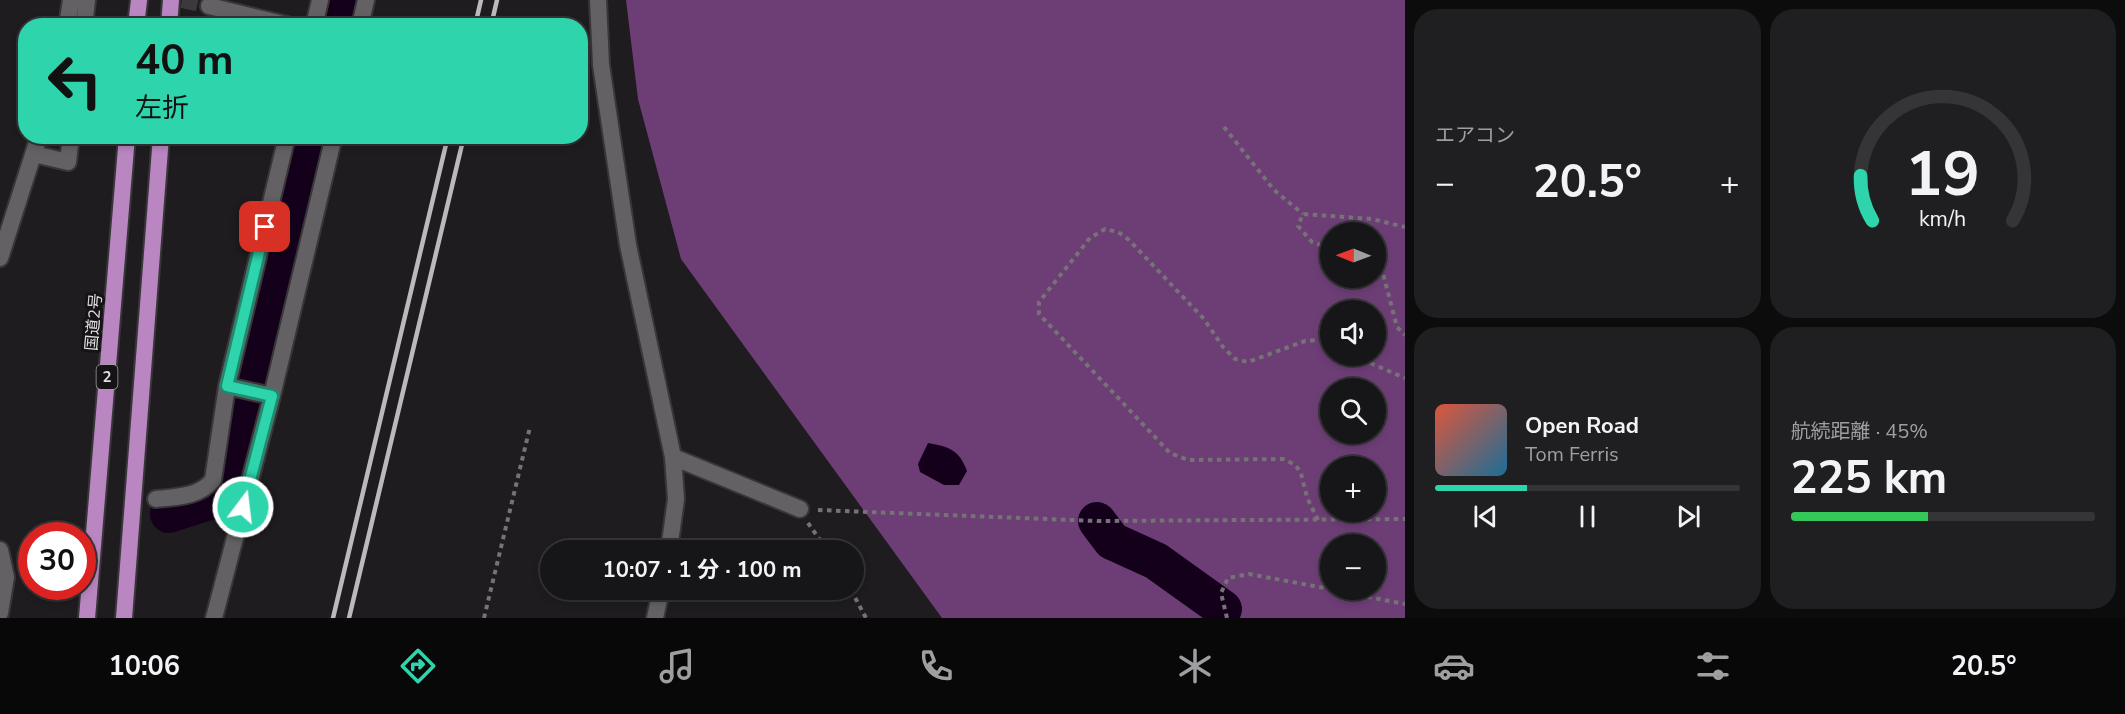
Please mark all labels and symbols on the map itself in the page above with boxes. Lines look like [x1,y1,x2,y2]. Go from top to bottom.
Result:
pin [239,201,290,252]
north arrow [1320,222,1386,288]
street label: 国道2号 [81,292,107,352]
road number: 2 [96,365,118,389]
position arrow [211,475,275,539]
speed limit sign: 30 [18,522,96,600]

